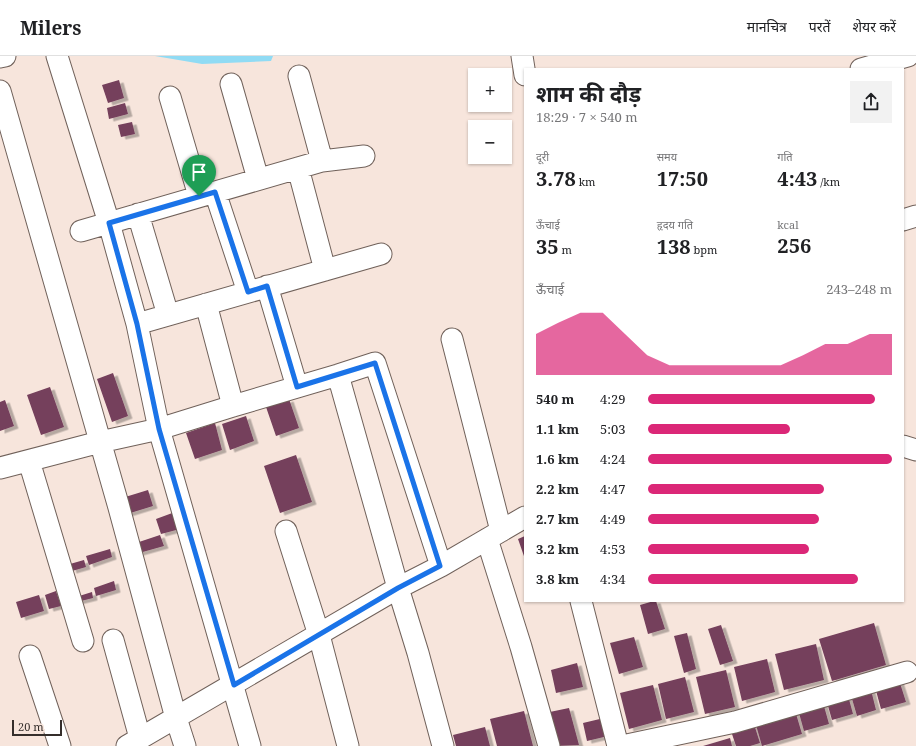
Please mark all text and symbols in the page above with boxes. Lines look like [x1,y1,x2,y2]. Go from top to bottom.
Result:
text: Milers [20,15,81,41]
text: मानचित्र [747,17,787,36]
text: परतें [809,17,831,36]
text: शेयर करें [853,17,896,36]
map controls [468,68,512,164]
button: + [468,68,512,112]
text: शाम की दौड़ [536,78,641,108]
button: share [850,81,892,123]
text: 18:29 · 7 × 540 m [536,108,638,126]
button: − [468,120,512,164]
text: दूरी [536,149,549,164]
text: समय [657,149,677,164]
text: गति [777,149,793,164]
pin [182,155,216,196]
icon: arrive [188,161,210,183]
text: 3.78 [536,165,576,192]
text: 17:50 [657,165,708,192]
text: 4:43 [777,165,817,192]
text: km [576,174,595,189]
text: /km [817,174,840,189]
text: ऊँचाई [536,217,560,232]
text: हृदय गति [657,217,693,232]
text: kcal [777,217,799,232]
text: 256 [777,232,811,259]
text: 35 [536,233,559,260]
text: 138 [657,233,691,260]
text: m [559,242,572,257]
text: bpm [691,242,717,257]
text: ऊँचाई [536,280,564,298]
text: 243–248 m [826,280,892,298]
text: 540 m [536,390,574,408]
text: 4:29 [600,390,626,408]
text: 1.1 km [536,420,579,438]
text: 5:03 [600,420,626,438]
text: 1.6 km [536,450,579,468]
text: 4:24 [600,450,626,468]
text: 2.2 km [536,480,579,498]
text: 4:47 [600,480,626,498]
text: 2.7 km [536,510,579,528]
text: 4:49 [600,510,626,528]
text: 3.2 km [536,540,579,558]
text: 4:53 [600,540,626,558]
text: 3.8 km [536,570,579,588]
text: 4:34 [600,570,626,588]
scale bar [12,718,62,737]
text: 20 m [18,719,44,734]

